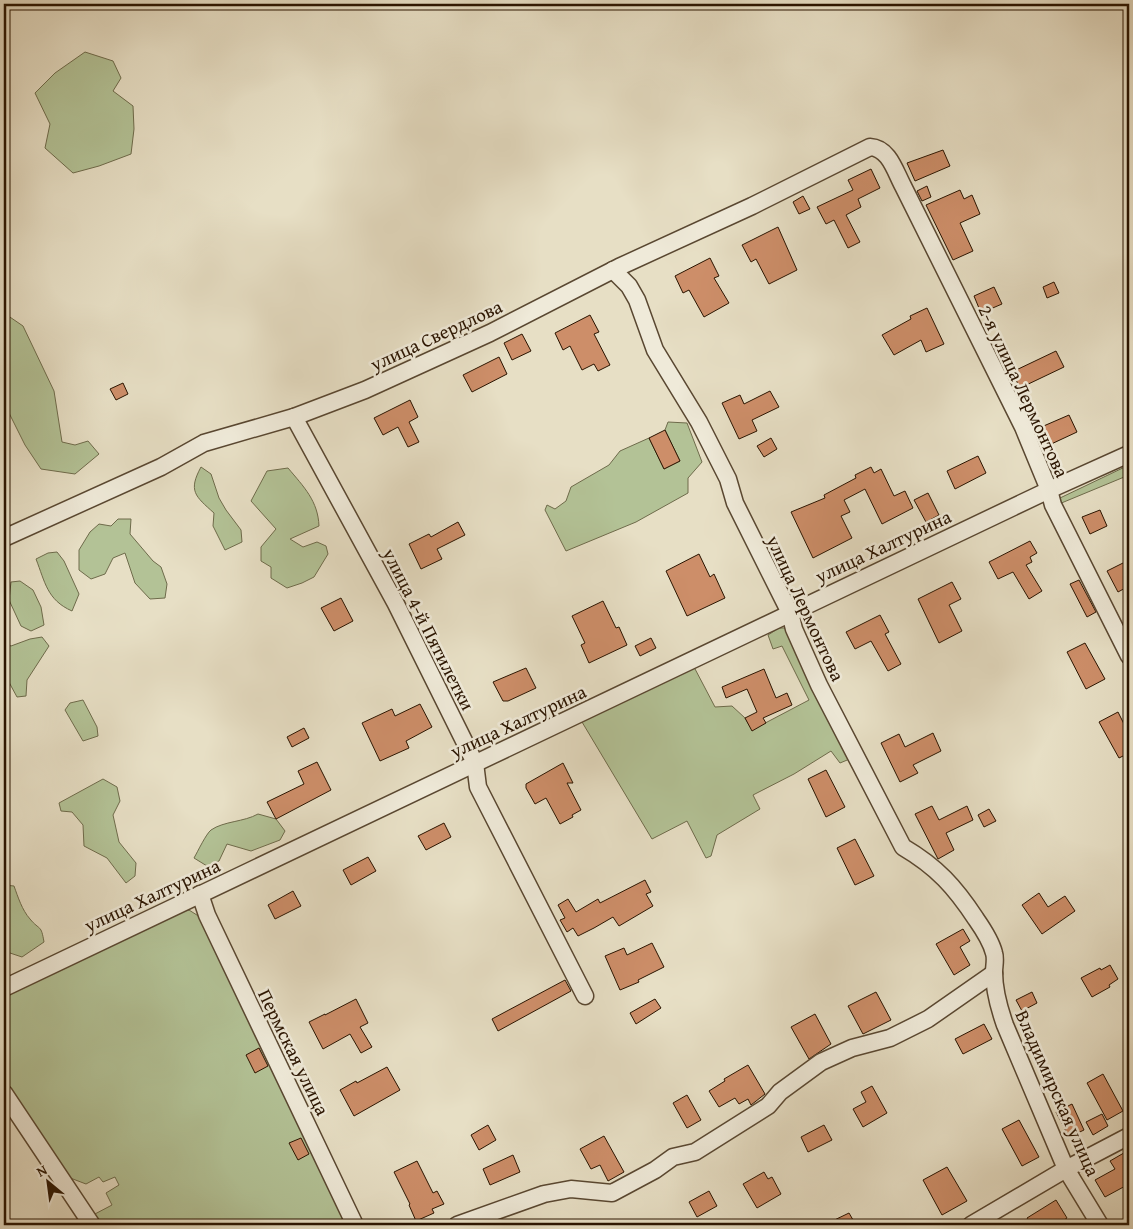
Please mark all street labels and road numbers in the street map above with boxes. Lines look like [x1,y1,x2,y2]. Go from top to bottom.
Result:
street label: улица Свердлова [364,292,507,378]
street label: 2-я улица Лермонтова [972,300,1076,482]
street label: улица Халтурина [809,502,956,590]
street label: улица Лермонтова [759,529,852,686]
street label: улица 4-й Пятилетки [375,542,482,715]
street label: улица Халтурина [444,677,591,765]
street label: улица Халтурина [78,851,225,939]
street label: Пермская улица [251,984,337,1120]
street label: Владимирская улица [1009,1005,1107,1181]

